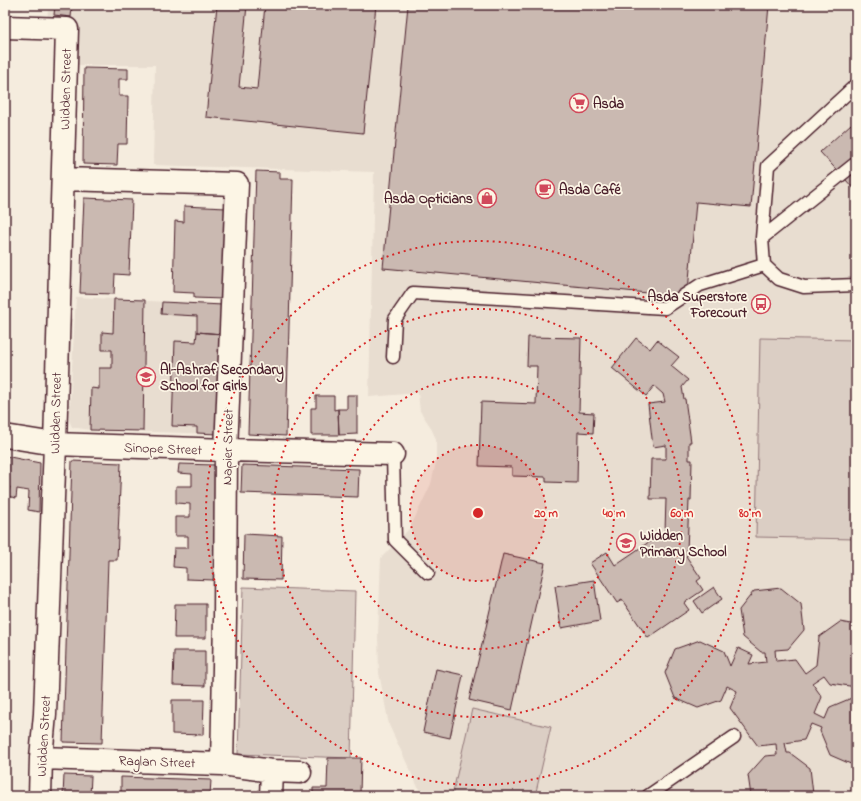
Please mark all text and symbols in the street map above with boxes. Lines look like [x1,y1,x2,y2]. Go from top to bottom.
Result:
street label: Widden Street [55,48,78,130]
supermarket icon: Asda [568,92,590,114]
place label: Asda [593,94,625,115]
cafe icon: Asda Café [534,178,556,200]
place label: Asda Café [559,180,622,201]
shop icon: Asda Opticians [476,187,498,209]
place label: Asda Opticians [384,189,473,210]
place label: Asda Superstore Forecourt [647,287,748,324]
bus stop icon: Asda Superstore Forecourt [750,293,772,315]
place label: Al-Ashraf Secondary School for Girls [160,360,284,397]
school or university icon: Al-Ashraf Secondary School for Girls [135,366,157,388]
street label: Widden Street [45,372,68,454]
street label: Napier Street [217,408,240,485]
street label: Sinope Street [123,438,203,461]
text: 20 m [533,505,558,523]
text: 40 m [602,505,626,523]
text: 60 m [670,505,694,523]
text: 80 m [738,505,762,523]
centre of rings [471,506,485,520]
place label: Widden Primary School [640,526,727,565]
school or university icon: Widden Primary School [615,532,637,554]
street label: Widden Street [32,694,57,777]
street label: Raglan Street [118,751,196,775]

